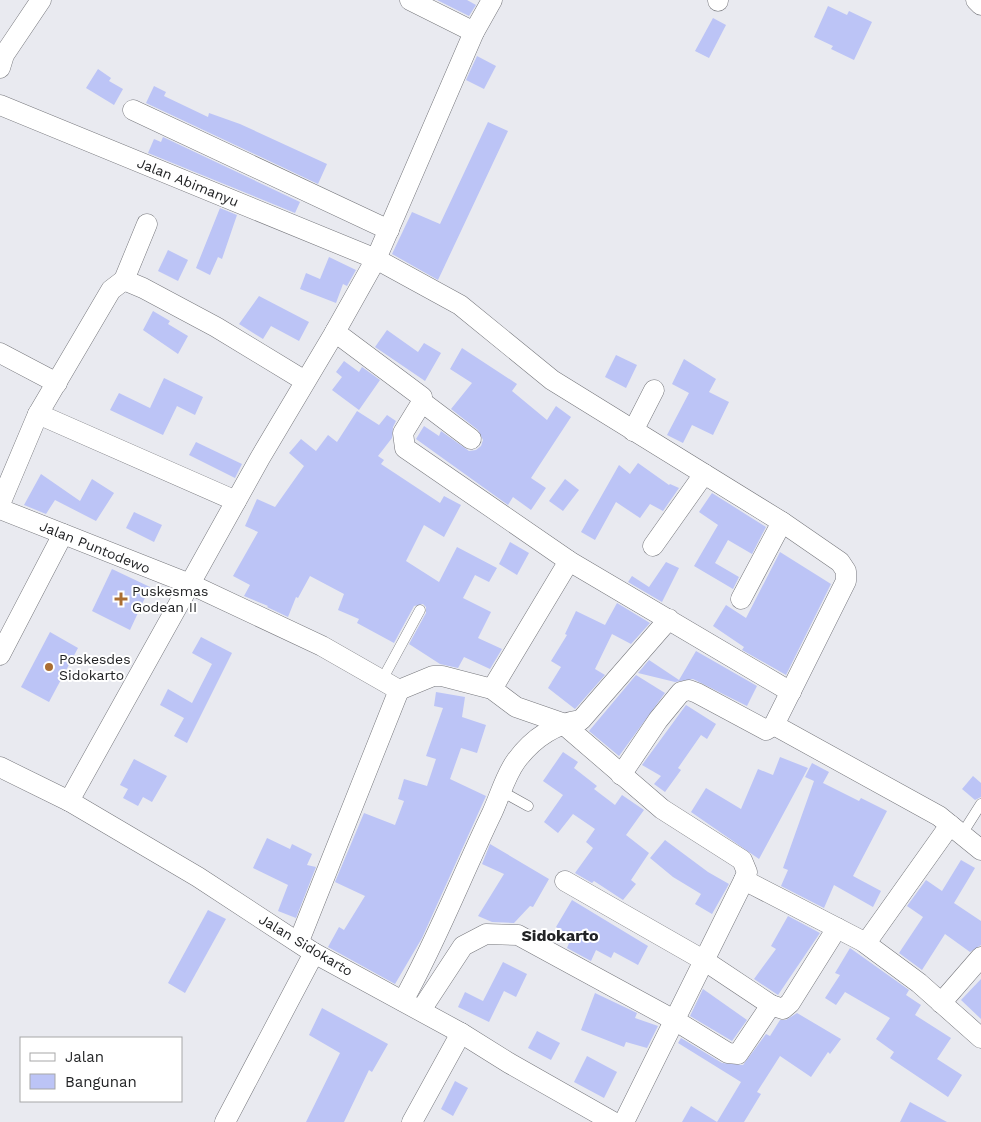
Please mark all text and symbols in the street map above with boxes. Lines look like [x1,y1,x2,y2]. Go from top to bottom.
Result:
street label: Jalan Abimanyu [135,154,241,210]
street label: Jalan Puntodewo [37,518,153,576]
place label: Puskesmas Godean II [132,583,208,615]
marker: Puskesmas Godean II [114,592,128,606]
place label: Poskesdes Sidokarto [59,651,131,683]
marker: Poskesdes Sidokarto [43,661,55,673]
street label: Jalan Sidokarto [256,911,356,979]
district label: Sidokarto [522,926,599,945]
legend [20,1037,182,1102]
text: Jalan [65,1048,104,1066]
text: Bangunan [65,1073,137,1091]

